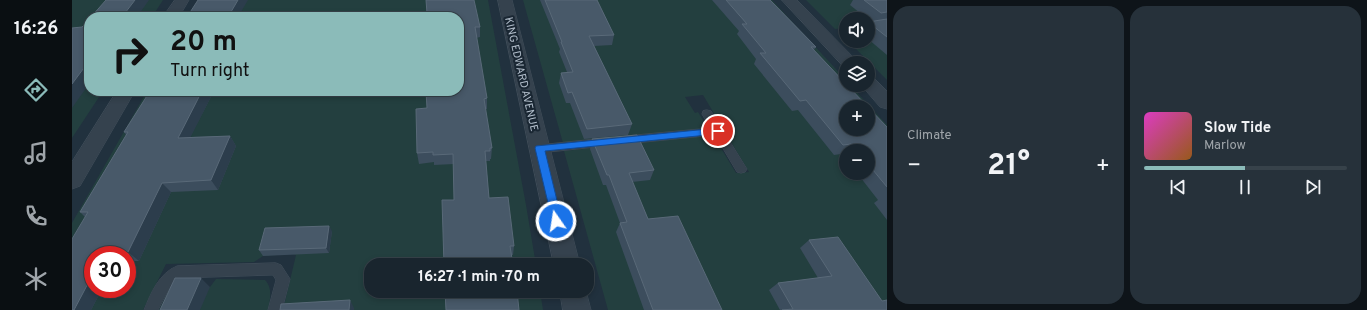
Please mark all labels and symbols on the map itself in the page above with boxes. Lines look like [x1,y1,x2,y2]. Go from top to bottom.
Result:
street label: KING EDWARD AVENUE [501,16,541,133]
pin [701,114,735,148]
position arrow [535,200,577,242]
speed limit sign: 30 [84,246,136,298]

